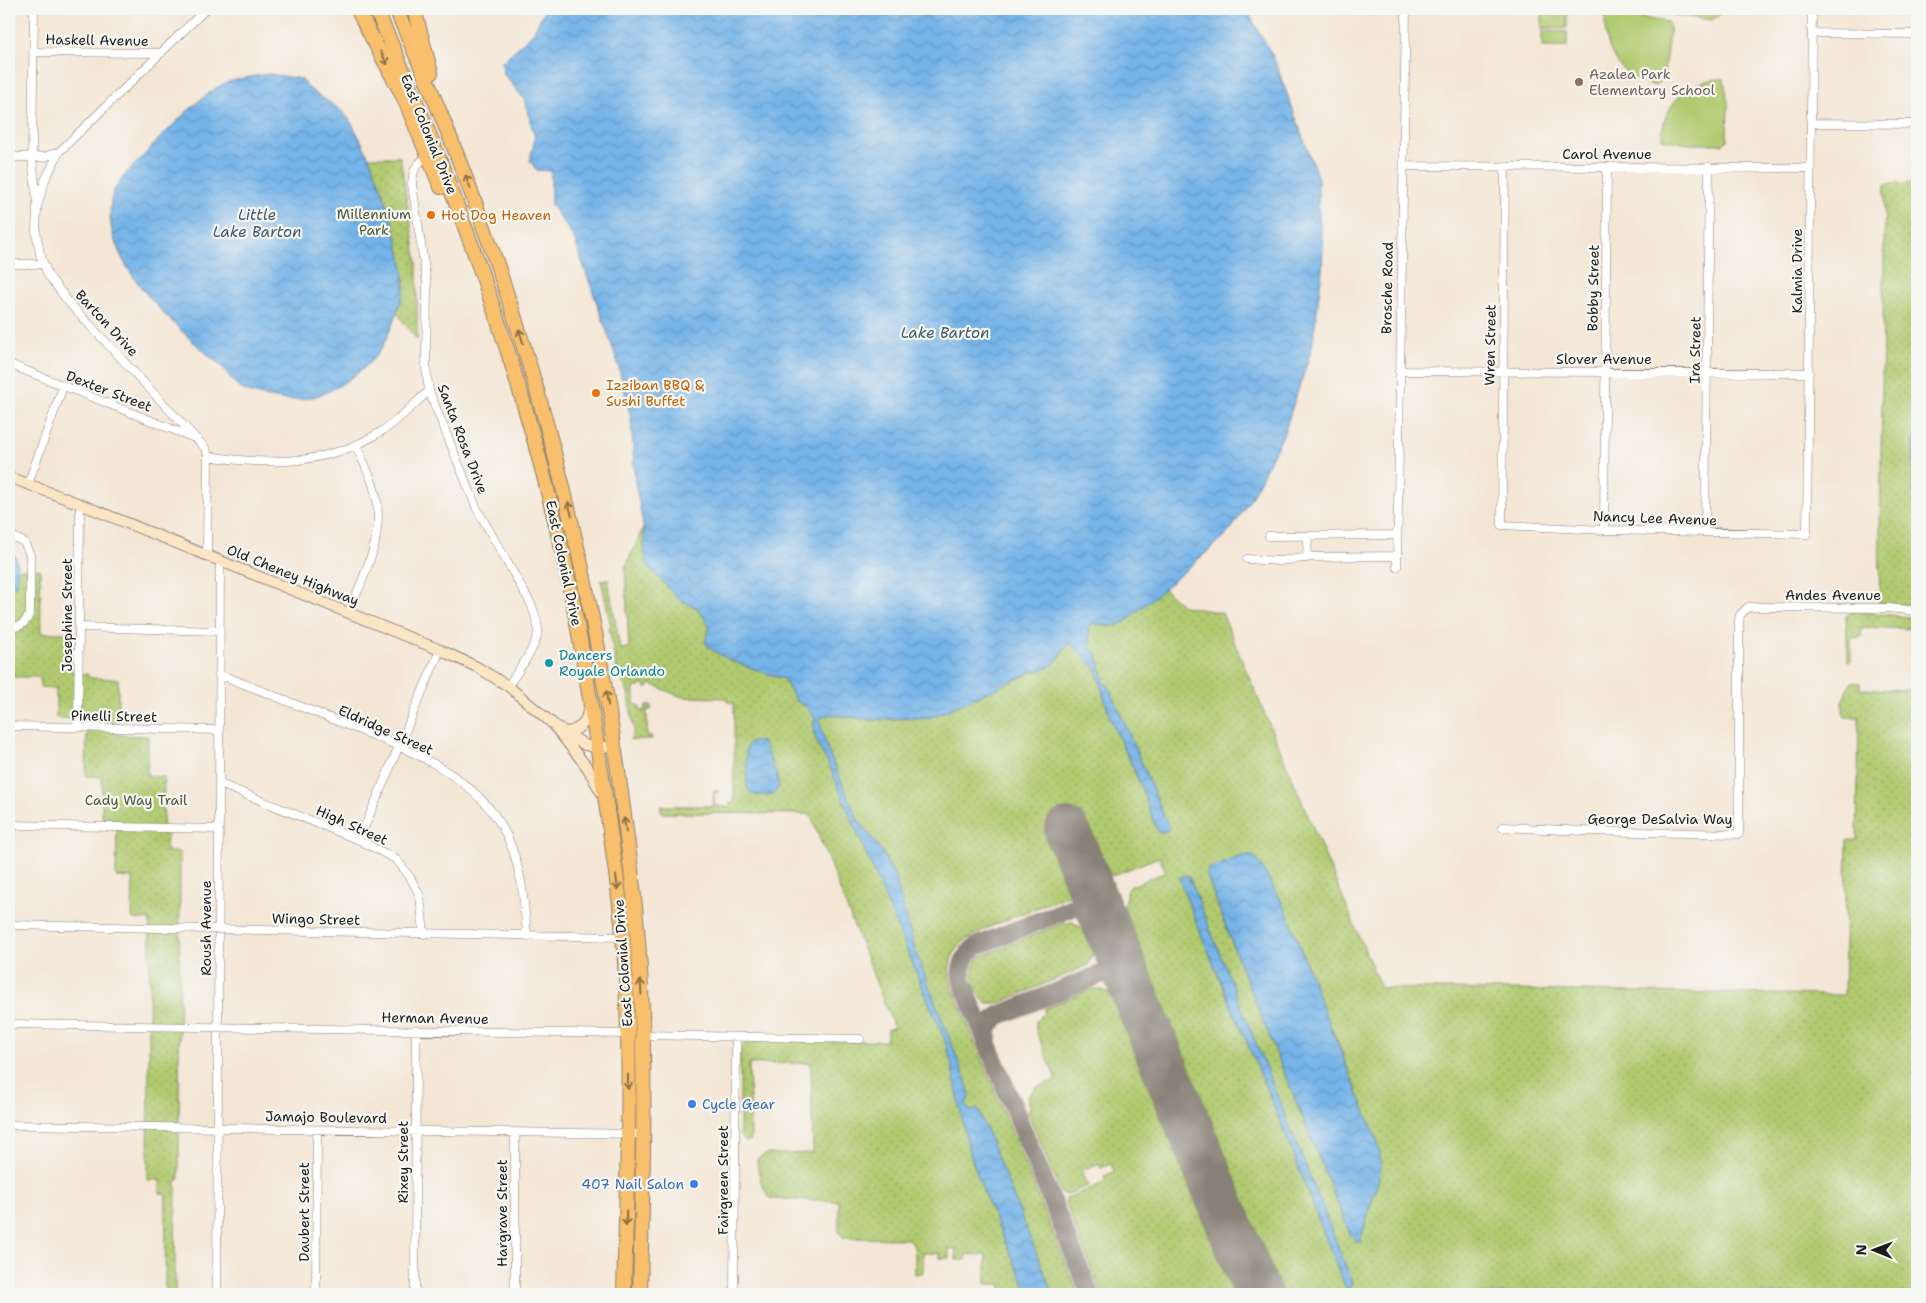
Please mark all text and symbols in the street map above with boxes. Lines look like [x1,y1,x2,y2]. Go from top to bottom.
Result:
street label: Haskell Avenue [45,30,149,50]
one-way arrow [380,50,389,65]
place label: Azalea Park Elementary School [1589,65,1716,99]
street label: East Colonial Drive [397,71,461,197]
marker: Azalea Park Elementary School [1573,76,1585,88]
street label: Carol Avenue [1562,145,1652,163]
one-way arrow [463,175,472,190]
water label: Little Lake Barton [213,205,301,242]
park label: Millennium Park [337,205,411,239]
place label: Hot Dog Heaven [441,206,551,224]
marker: Hot Dog Heaven [425,209,437,221]
street label: Kalmia Drive [1788,228,1806,314]
street label: Brosche Road [1377,242,1397,334]
street label: Bobby Street [1583,244,1603,332]
street label: Barton Drive [72,286,142,360]
street label: Wren Street [1480,304,1500,386]
street label: Ira Street [1685,316,1705,384]
water label: Lake Barton [901,323,989,343]
one-way arrow [516,328,526,344]
street label: Slover Avenue [1556,350,1652,368]
street label: Dexter Street [64,366,154,416]
place label: Izziban BBQ & Sushi Buffet [606,376,704,410]
street label: Santa Rosa Drive [434,382,492,496]
marker: Izziban BBQ & Sushi Buffet [590,387,602,399]
street label: East Colonial Drive [542,498,586,628]
one-way arrow [565,501,574,517]
street label: Nancy Lee Avenue [1592,507,1718,529]
street label: Old Cheney Highway [224,540,362,610]
street label: Josephine Street [58,558,76,672]
street label: Andes Avenue [1785,586,1881,604]
place label: Dancers Royale Orlando [559,646,665,680]
marker: Dancers Royale Orlando [543,657,555,669]
one-way arrow [602,690,612,706]
street label: Eldridge Street [336,701,436,759]
street label: Pinelli Street [71,706,157,726]
park label: Cady Way Trail [85,791,188,809]
street label: High Street [313,801,391,849]
street label: George DeSalvia Way [1588,810,1732,828]
one-way arrow [620,817,630,833]
one-way arrow [612,874,622,890]
street label: Roush Avenue [197,880,215,976]
street label: East Colonial Drive [610,898,636,1028]
street label: Wingo Street [272,909,360,929]
one-way arrow [637,979,646,995]
street label: Herman Avenue [381,1008,489,1028]
one-way arrow [623,1074,633,1090]
place label: Cycle Gear [702,1095,776,1113]
marker: Cycle Gear [686,1098,698,1110]
street label: Jamajo Boulevard [265,1107,387,1127]
street label: Rixey Street [394,1121,412,1203]
street label: Fairgreen Street [714,1125,732,1235]
street label: Hargrave Street [493,1159,511,1267]
street label: Daubert Street [295,1162,313,1262]
place label: 407 Nail Salon [581,1175,684,1193]
marker: 407 Nail Salon [688,1178,700,1190]
one-way arrow [621,1210,631,1226]
north arrow [1848,1226,1898,1276]
text: N [1852,1244,1870,1255]

